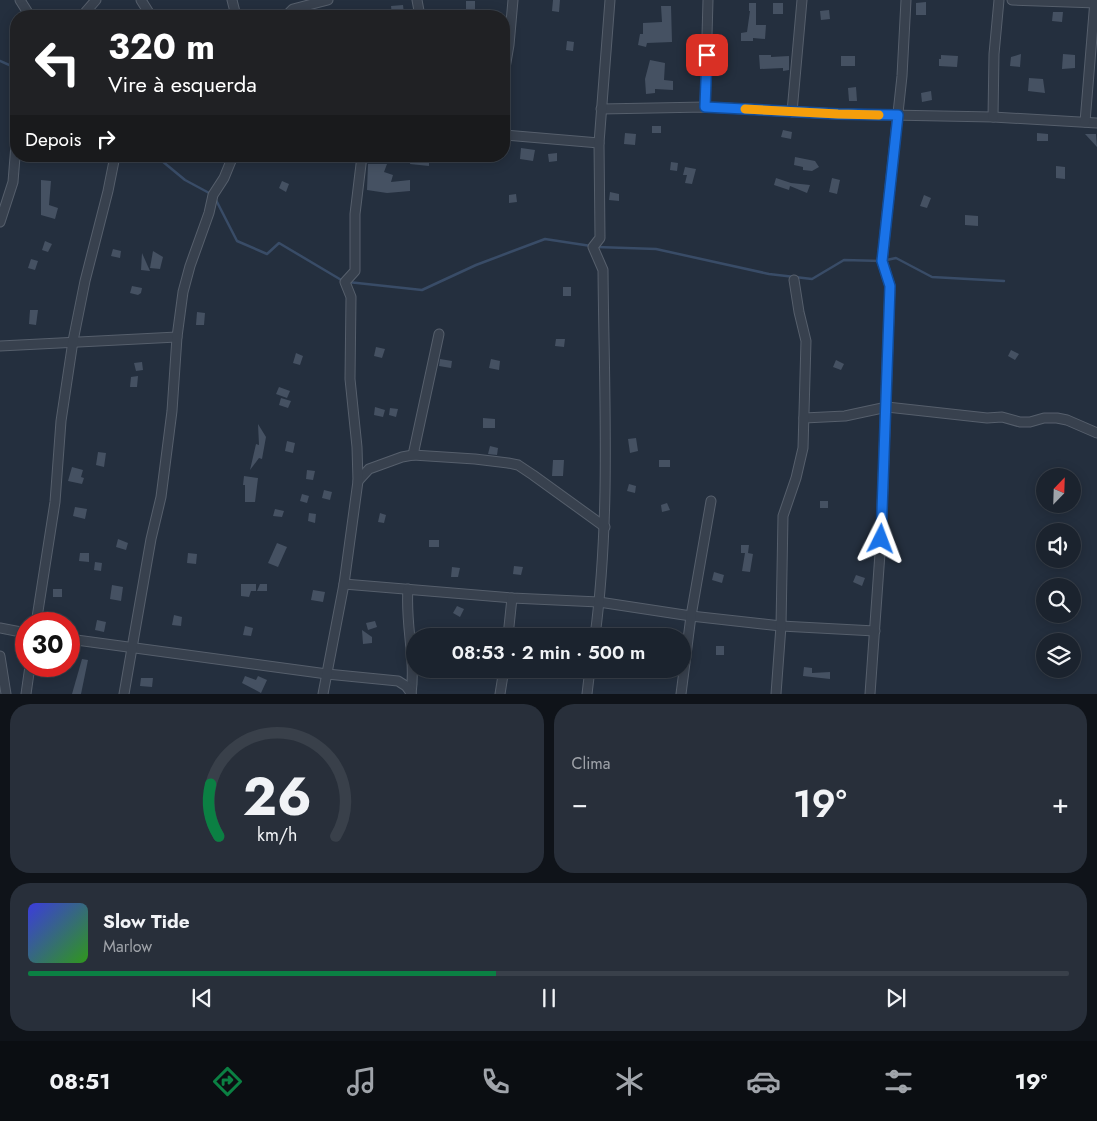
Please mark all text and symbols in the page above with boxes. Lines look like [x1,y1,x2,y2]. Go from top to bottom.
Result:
text: 320 m [108,22,215,72]
icon: left [25,30,90,95]
pin [686,34,728,76]
icon: arrive [693,41,721,69]
text: Vire à esquerda [108,68,257,100]
icon: right [92,125,120,153]
text: Depois [25,126,82,153]
north arrow [1036,468,1081,512]
map controls [1036,468,1081,678]
position arrow [854,512,906,564]
button: sound [1036,523,1081,568]
button: search [1036,578,1081,623]
speed limit sign: 30 [15,612,80,677]
button: layers [1036,633,1081,678]
text: 08:53 · 2 min · 500 m [452,639,645,666]
text: Clima [572,752,610,775]
text: 26 [242,759,311,835]
text: 19° [793,776,847,831]
text: − [572,783,588,824]
text: + [1052,783,1069,824]
text: km/h [257,822,297,848]
text: Slow Tide [103,908,190,935]
text: Marlow [103,935,152,958]
icon: previous [188,984,216,1012]
icon: pause [535,984,563,1012]
icon: next [882,984,910,1012]
icon: directions [210,1064,245,1099]
icon: music [344,1064,379,1099]
icon: phone [478,1064,513,1099]
icon: climate [612,1064,647,1099]
icon: car [746,1064,781,1099]
icon: filters [881,1064,916,1099]
text: 08:51 [50,1065,110,1097]
text: 19° [1015,1065,1047,1097]

